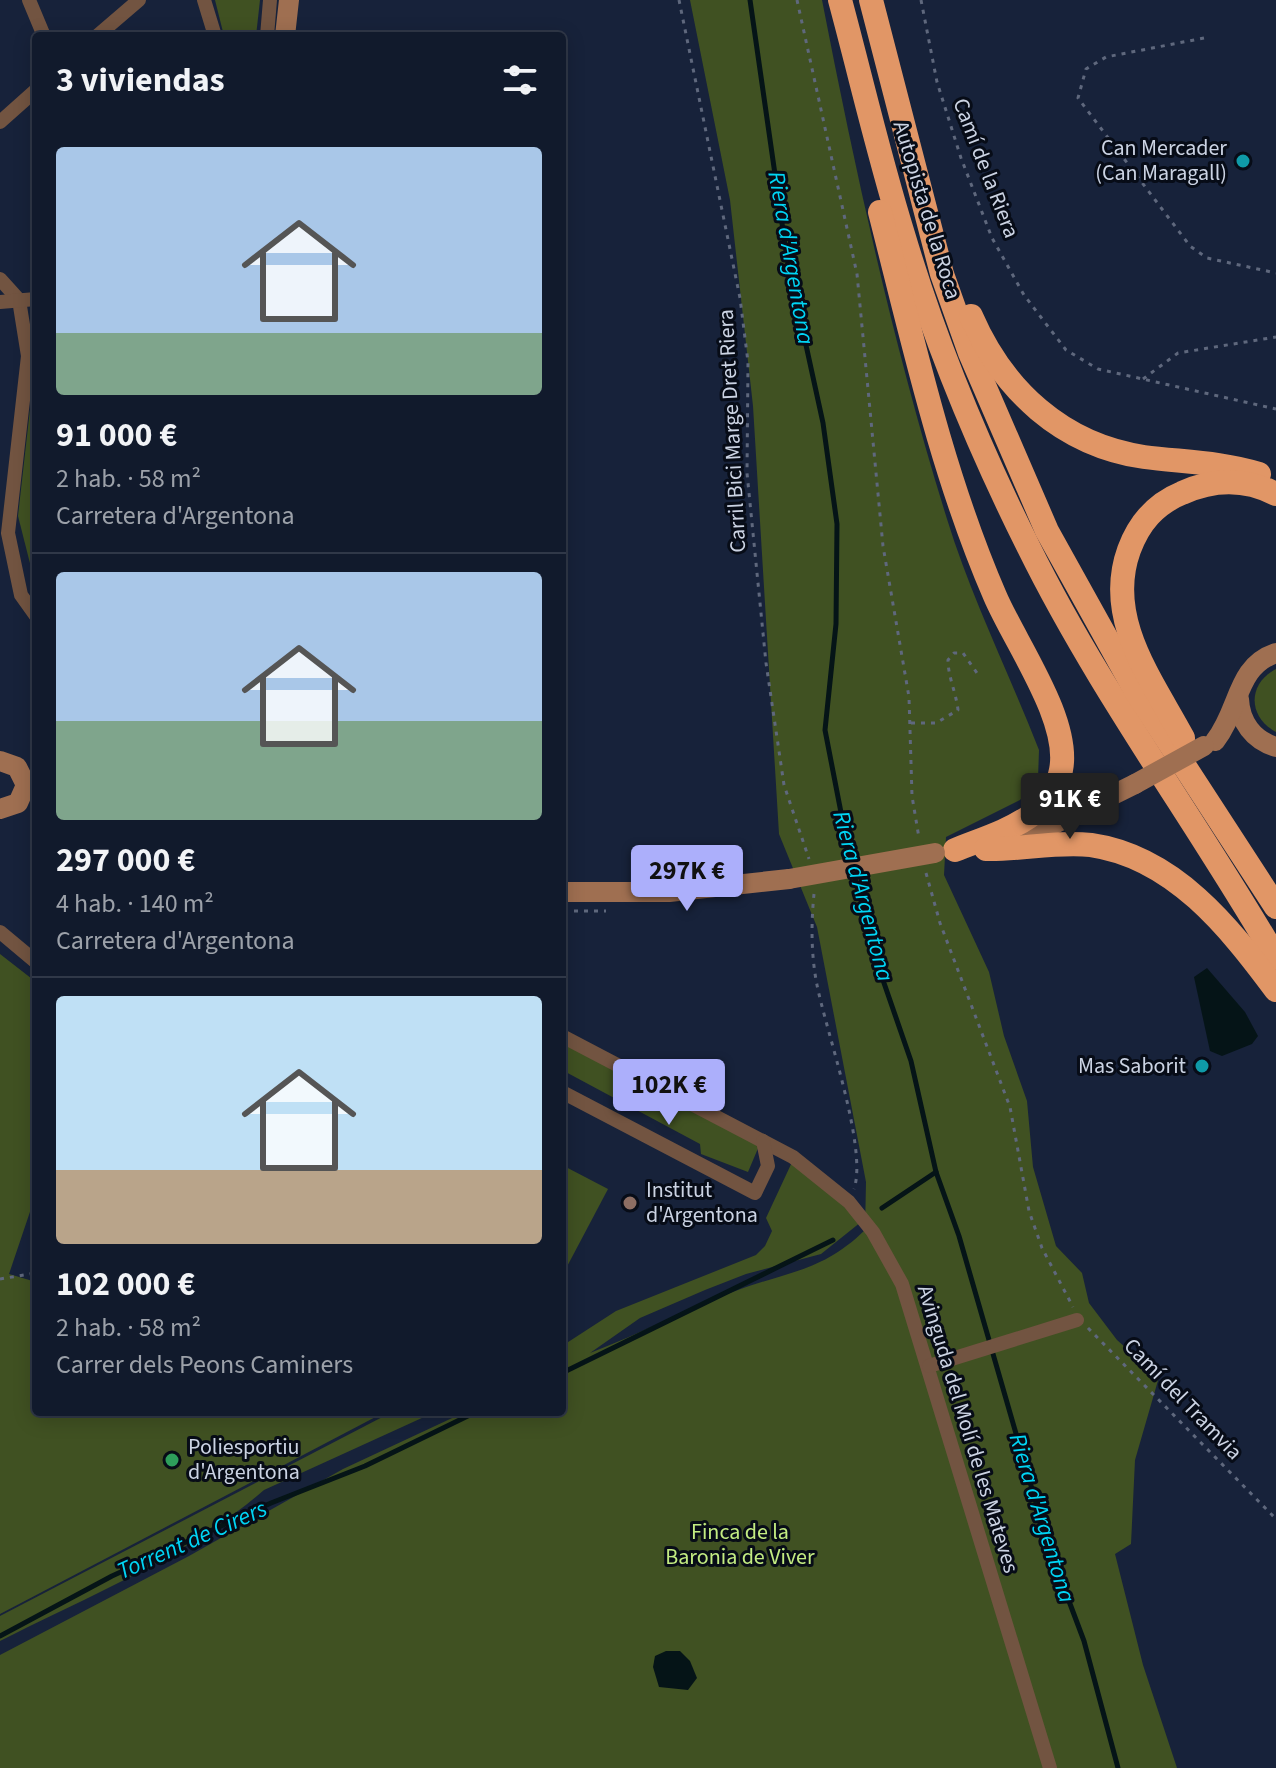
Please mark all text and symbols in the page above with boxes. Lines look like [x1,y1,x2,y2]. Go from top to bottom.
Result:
text: 3 viviendas [56,56,225,105]
icon: filters [498,58,542,102]
street label: Camí de la Riera [945,93,1027,243]
street label: Autopista de la Roca [885,117,969,303]
place label: Can Mercader (Can Maragall) [1095,132,1227,189]
marker: Can Mercader (Can Maragall) [1234,152,1252,170]
water label: Riera d'Argentona [759,169,823,348]
icon: home [227,199,371,343]
street label: Carril Bici Marge Dret Riera [710,309,754,553]
text: 91 000 € [56,411,177,460]
text: 2 hab. · 58 m² [56,460,201,497]
text: Carretera d'Argentona [56,497,295,534]
icon: home [227,624,371,768]
pin: 91K € [1014,773,1126,841]
text: 91K € [1039,780,1101,817]
water label: Riera d'Argentona [823,807,903,985]
text: 297 000 € [56,836,195,885]
pin: 297K € [622,845,752,913]
text: 297K € [649,852,725,889]
text: 4 hab. · 140 m² [56,885,214,922]
text: Carretera d'Argentona [56,922,295,959]
icon: home [227,1048,371,1192]
place label: Mas Saborit [1078,1050,1187,1082]
marker: Mas Saborit [1193,1057,1211,1075]
pin: 102K € [604,1059,734,1127]
text: 102K € [631,1066,707,1103]
place label: Institut d'Argentona [646,1174,758,1231]
marker: Institut d'Argentona [621,1194,639,1212]
text: 102 000 € [56,1260,195,1309]
street label: Avinguda del Molí de les Mateves [909,1281,1027,1577]
text: 2 hab. · 58 m² [56,1309,201,1346]
street label: Camí del Tramvia [1116,1331,1250,1467]
text: Carrer dels Peons Caminers [56,1346,353,1383]
water label: Riera d'Argentona [1000,1429,1084,1607]
place label: Poliesportiu d'Argentona [188,1431,300,1488]
marker: Poliesportiu d'Argentona [163,1451,181,1469]
water label: Torrent de Cirers [111,1491,273,1589]
park label: Finca de la Baronia de Viver [665,1516,815,1573]

